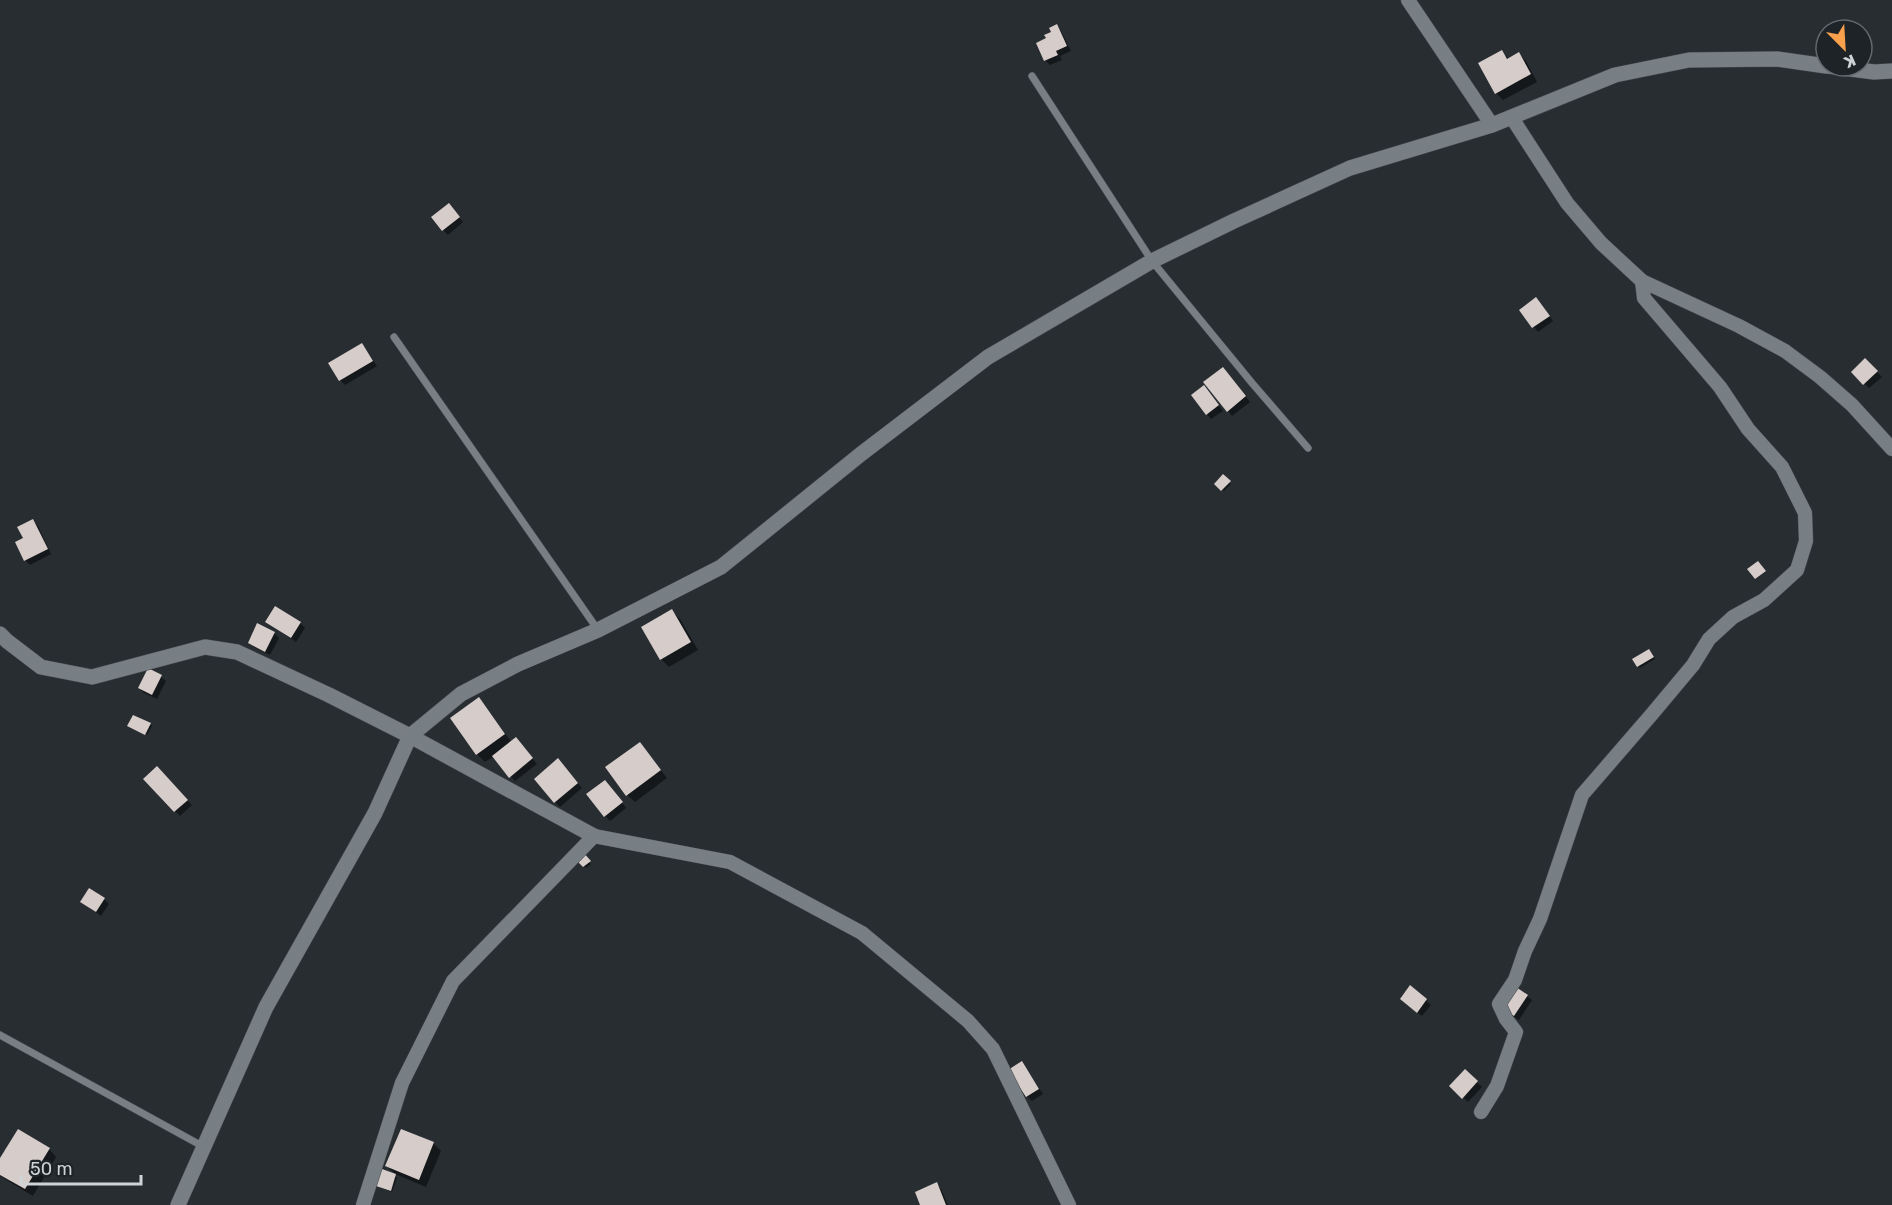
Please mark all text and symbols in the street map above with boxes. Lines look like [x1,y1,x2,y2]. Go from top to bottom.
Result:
north arrow [1814,18,1874,78]
text: K [1841,50,1859,72]
scale bar [21,1148,141,1186]
text: 50 m [30,1158,73,1180]

